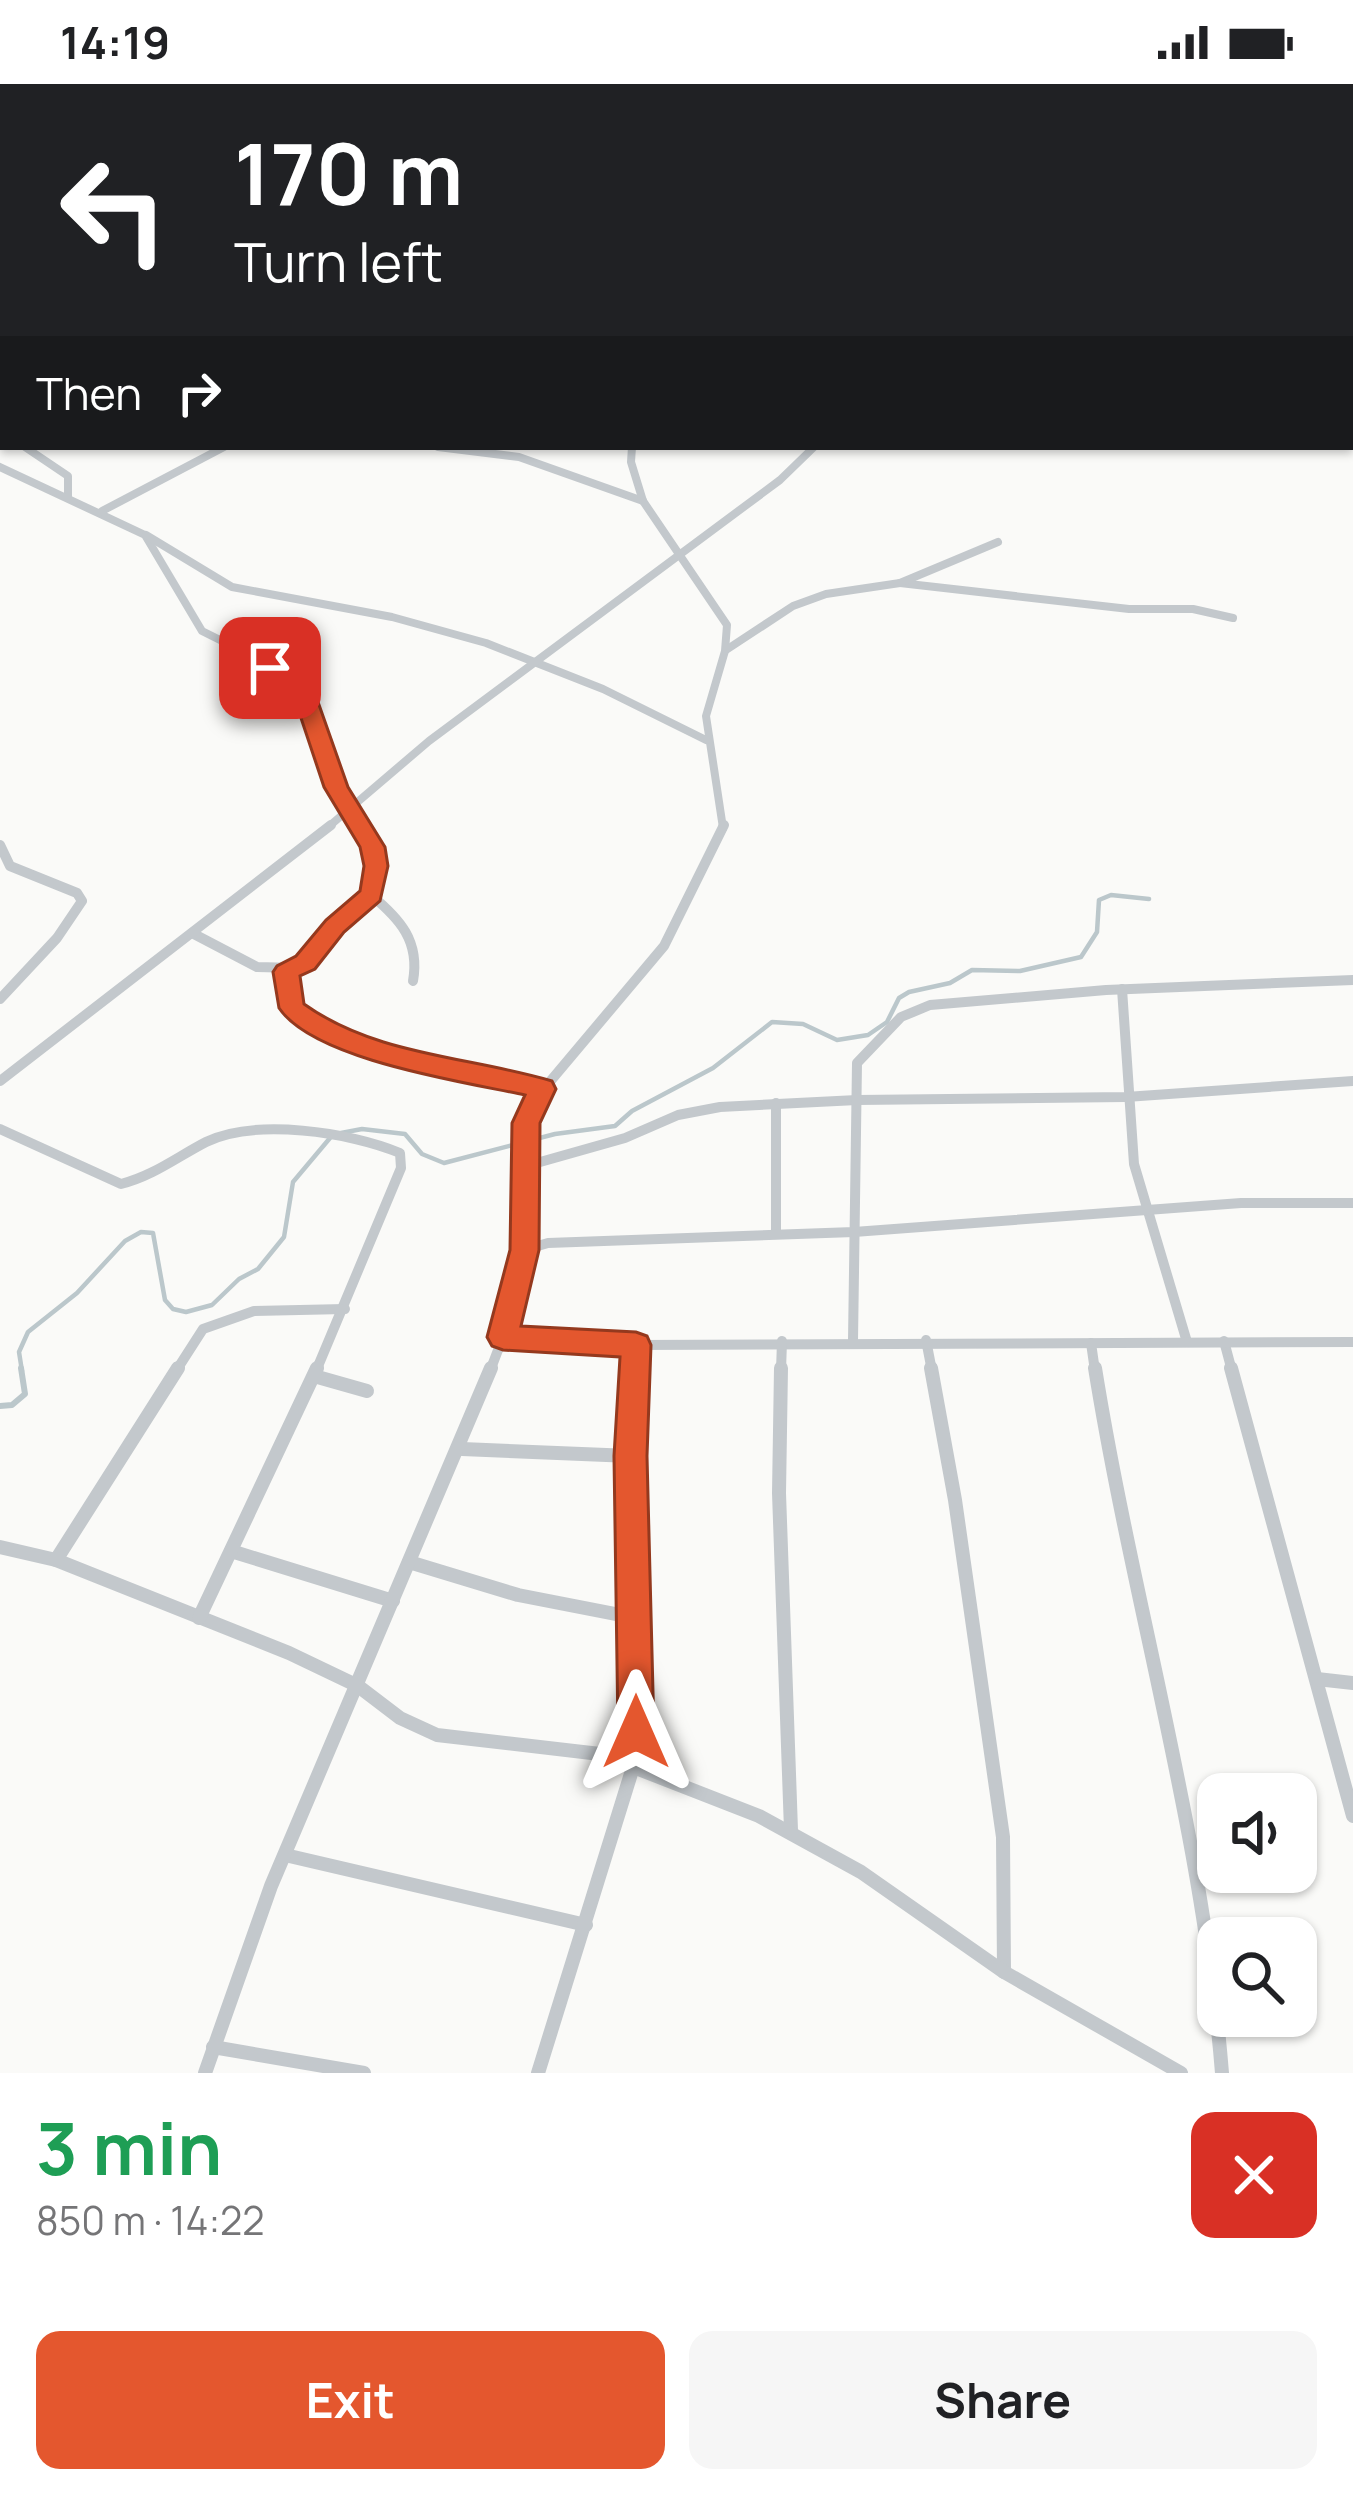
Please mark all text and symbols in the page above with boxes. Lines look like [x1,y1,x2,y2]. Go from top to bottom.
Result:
text: 14:19 [60,11,170,73]
text: 170 m [234,115,463,230]
icon: left [36,132,192,288]
text: Turn left [234,224,443,298]
icon: right [166,360,232,426]
text: Then [36,362,142,424]
pin [219,617,321,719]
icon: arrive [237,635,303,701]
position arrow [573,1669,699,1795]
map controls [1197,1773,1317,2037]
button: sound [1197,1773,1317,1893]
button: search [1197,1917,1317,2037]
text: 3 min [36,2098,222,2197]
button: close [1191,2112,1317,2238]
text: 850 m · 14:22 [36,2193,265,2247]
button: Exit [36,2331,665,2469]
button: Share [689,2331,1317,2469]

